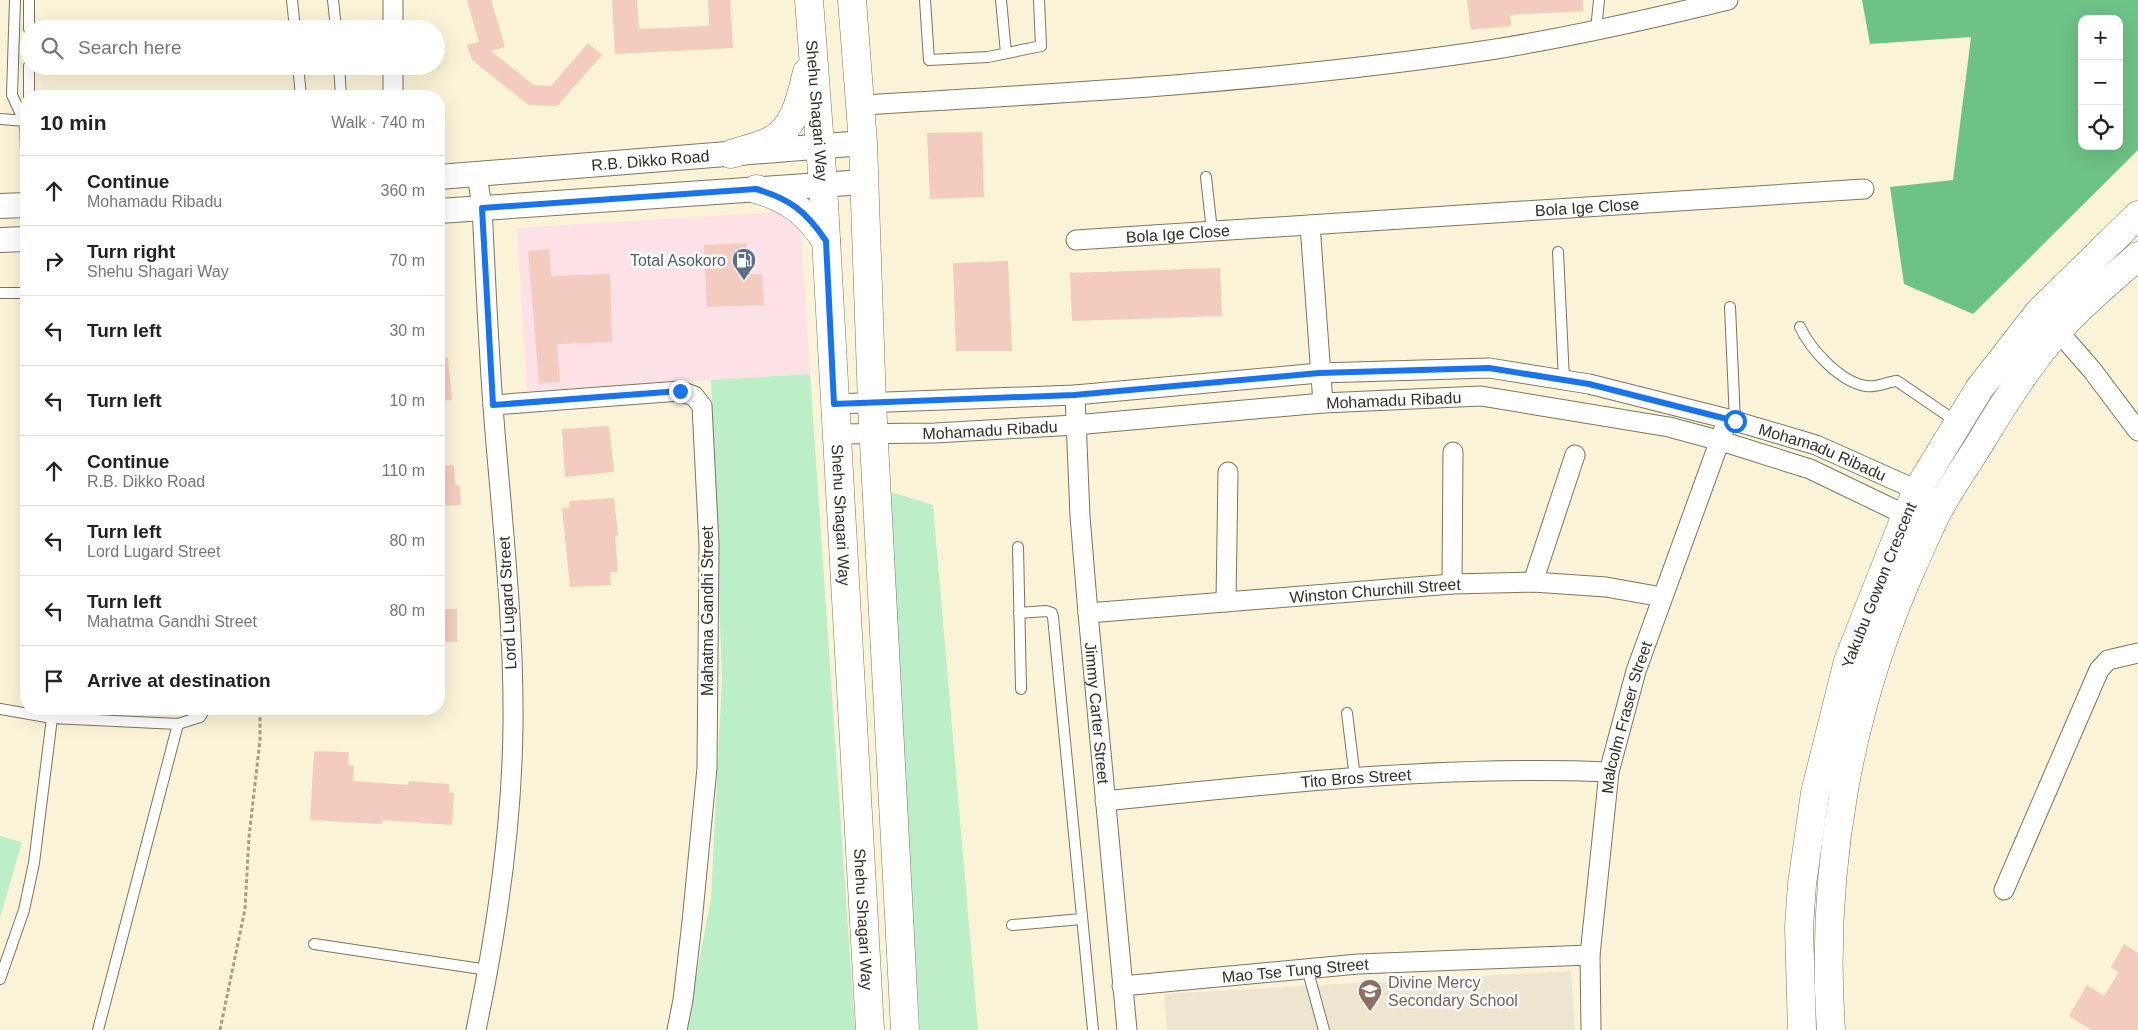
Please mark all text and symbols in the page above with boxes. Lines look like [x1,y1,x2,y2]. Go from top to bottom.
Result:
map controls [2078,15,2123,150]
button: + [2078,15,2123,60]
search box [20,20,445,75]
icon: search [38,34,66,62]
text: Search here [78,37,182,58]
street label: Shehu Shagari Way [803,39,831,182]
button: − [2078,60,2123,105]
button: locate [2078,105,2123,150]
text: 10 min [40,111,107,134]
text: Walk · 740 m [331,114,425,131]
street label: R.B. Dikko Road [591,147,710,174]
text: Continue [87,171,169,192]
icon: ahead [40,177,68,205]
text: 360 m [381,182,425,199]
text: Mohamadu Ribadu [87,193,222,210]
street label: Bola Ige Close [1534,196,1640,219]
street label: Bola Ige Close [1125,222,1230,246]
text: Turn right [87,241,175,262]
icon: right [40,247,68,275]
fuel station icon: Total Asokoro [731,247,757,281]
text: 70 m [389,252,425,269]
place label: Total Asokoro [630,252,726,269]
text: Shehu Shagari Way [87,263,229,280]
icon: left [40,317,68,345]
text: Turn left [87,320,162,341]
text: 30 m [389,322,425,339]
route end [669,380,692,403]
icon: left [40,387,68,415]
street label: Mohamadu Ribadu [1326,389,1462,412]
text: Turn left [87,390,162,411]
text: 10 m [389,392,425,409]
route start [1724,410,1747,433]
street label: Mohamadu Ribadu [922,418,1058,442]
street label: Mohamadu Ribadu [1757,421,1889,484]
street label: Shehu Shagari Way [828,444,853,586]
text: Continue [87,451,169,472]
icon: ahead [40,457,68,485]
text: 110 m [382,462,425,479]
text: R.B. Dikko Road [87,473,205,490]
street label: Yakubu Gowon Crescent [1839,499,1920,670]
text: Turn left [87,521,162,542]
street label: Mahatma Gandhi Street [699,526,716,696]
icon: left [40,527,68,555]
text: 80 m [389,532,425,549]
street label: Lord Lugard Street [495,535,519,670]
text: Lord Lugard Street [87,543,220,560]
street label: Winston Churchill Street [1289,576,1461,606]
text: Turn left [87,591,162,612]
icon: left [40,597,68,625]
text: 80 m [389,602,425,619]
text: Mahatma Gandhi Street [87,613,257,630]
street label: Malcolm Fraser Street [1599,638,1655,795]
street label: Jimmy Carter Street [1082,642,1112,785]
icon: arrive [40,667,68,695]
text: Arrive at destination [87,670,271,691]
street label: Tito Bros Street [1300,766,1412,791]
street label: Shehu Shagari Way [851,848,876,991]
street label: Mao Tse Tung Street [1221,956,1370,986]
place label: Divine Mercy Secondary School [1388,974,1518,1009]
school or university icon: Divine Mercy Secondary School [1357,978,1383,1012]

